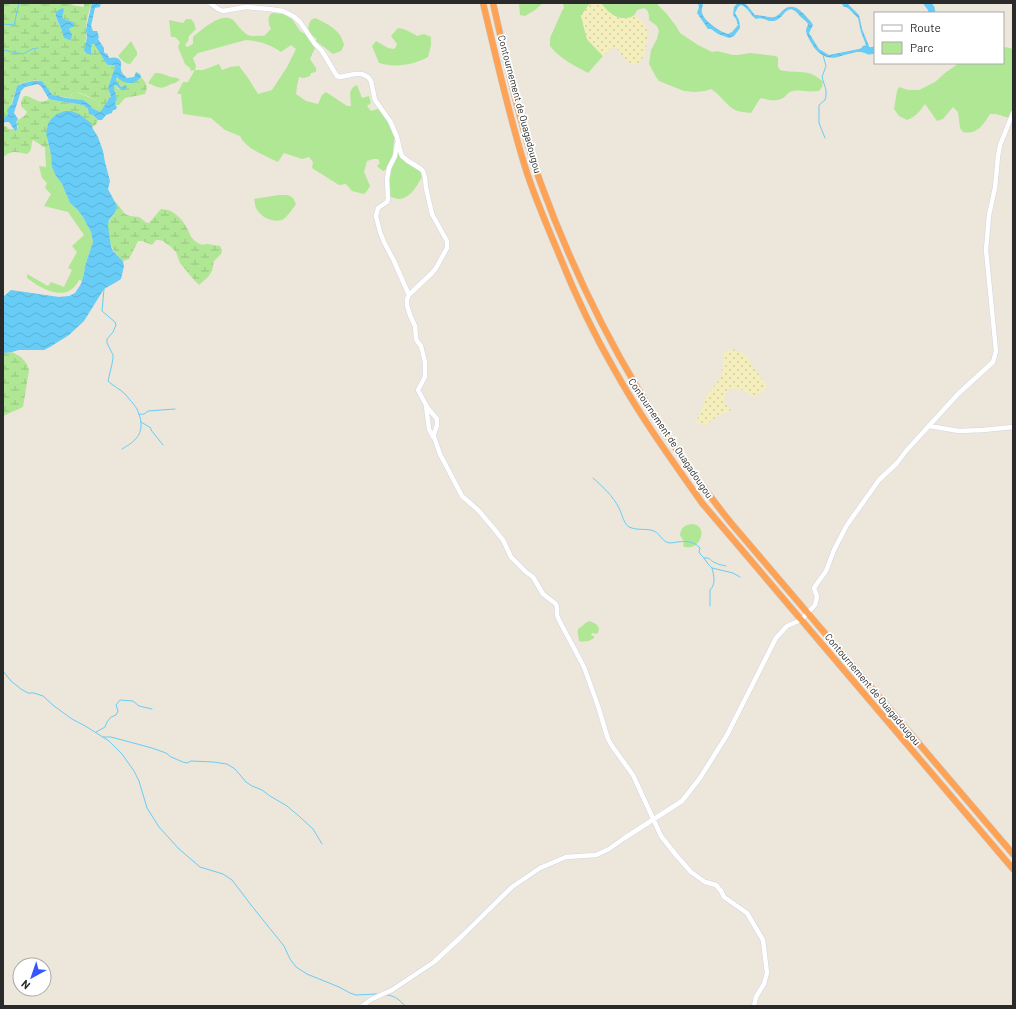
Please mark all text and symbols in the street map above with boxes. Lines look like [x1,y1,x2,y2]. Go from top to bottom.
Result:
legend [874,12,1004,64]
text: Route [910,20,941,34]
street label: Contournement de Ouagadougou [496,34,544,174]
text: Parc [910,40,934,54]
street label: Contournement de Ouagadougou [626,376,716,500]
street label: Contournement de Ouagadougou [823,631,923,747]
north arrow [12,957,52,997]
text: N [18,978,32,992]

